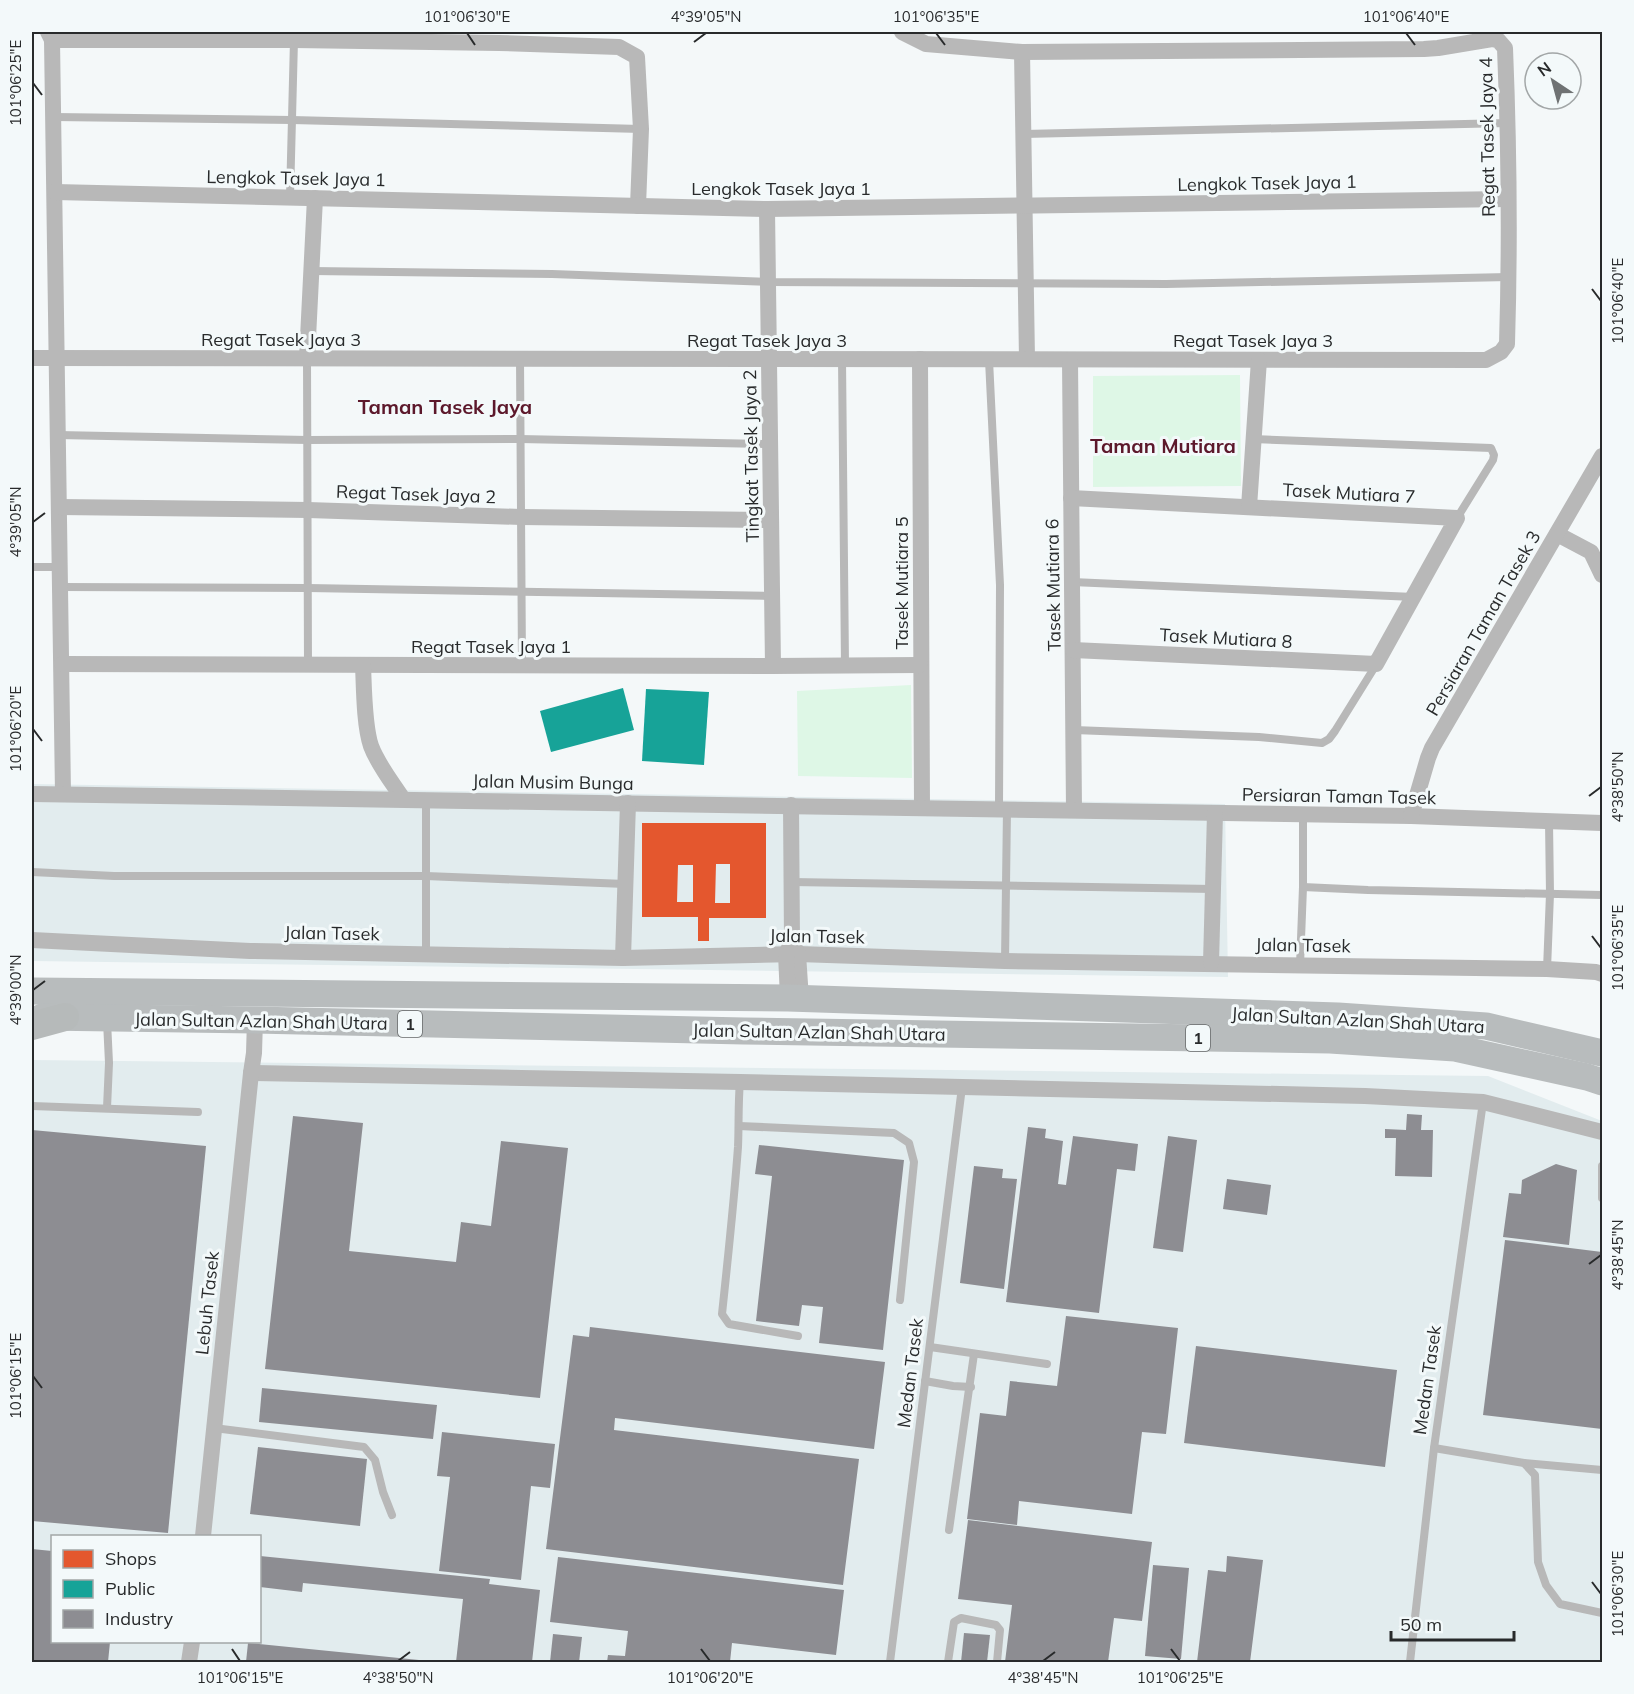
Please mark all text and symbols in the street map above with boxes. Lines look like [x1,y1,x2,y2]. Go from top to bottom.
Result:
text: 101°06'30"E [424,7,510,26]
text: 4°39'05"N [671,7,741,26]
text: 101°06'35"E [893,7,979,26]
text: 101°06'40"E [1363,7,1449,26]
text: 101°06'25"E [6,40,25,126]
north arrow [1523,51,1583,111]
street label: Regat Tasek Jaya 4 [1474,57,1500,217]
text: N [1533,57,1555,81]
street label: Lengkok Tasek Jaya 1 [206,165,386,191]
street label: Lengkok Tasek Jaya 1 [1177,170,1357,196]
street label: Lengkok Tasek Jaya 1 [691,177,871,200]
text: 101°06'40"E [1608,258,1627,344]
street label: Regat Tasek Jaya 3 [201,328,361,351]
street label: Regat Tasek Jaya 3 [687,329,847,352]
street label: Regat Tasek Jaya 3 [1173,329,1333,352]
street label: Tingkat Tasek Jaya 2 [738,369,764,543]
district label: Taman Tasek Jaya [358,394,532,419]
district label: Taman Mutiara [1090,433,1236,458]
street label: Tasek Mutiara 7 [1282,478,1416,508]
street label: Regat Tasek Jaya 2 [336,480,496,508]
text: 4°39'05"N [6,487,25,557]
street label: Tasek Mutiara 5 [890,516,913,649]
street label: Tasek Mutiara 6 [1040,518,1066,652]
street label: Persiaran Taman Tasek 3 [1421,526,1545,720]
street label: Tasek Mutiara 8 [1159,623,1293,653]
street label: Regat Tasek Jaya 1 [411,635,571,658]
text: 101°06'20"E [6,686,25,772]
text: 4°38'50"N [1608,752,1627,822]
street label: Jalan Musim Bunga [472,769,634,795]
street label: Persiaran Taman Tasek [1242,783,1437,809]
text: 101°06'35"E [1608,905,1627,991]
street label: Jalan Tasek [284,921,381,945]
street label: Jalan Tasek [769,924,866,948]
street label: Jalan Tasek [1255,933,1352,957]
text: 4°39'00"N [6,955,25,1025]
street label: Jalan Sultan Azlan Shah Utara [1231,1002,1485,1038]
street label: Jalan Sultan Azlan Shah Utara [134,1007,388,1035]
road number: 1 [398,1011,422,1037]
street label: Jalan Sultan Azlan Shah Utara [692,1018,946,1046]
road number: 1 [1186,1025,1210,1051]
text: 4°38'45"N [1608,1220,1627,1290]
street label: Lebuh Tasek [190,1249,224,1356]
street label: Medan Tasek [892,1316,928,1429]
street label: Medan Tasek [1408,1323,1446,1436]
text: 101°06'15"E [6,1333,25,1419]
legend [51,1535,261,1643]
text: Shops [105,1547,157,1570]
text: 101°06'30"E [1608,1551,1627,1637]
text: Public [105,1577,155,1600]
scale bar [1391,1604,1514,1642]
text: Industry [105,1607,174,1630]
text: 50 m [1400,1613,1442,1636]
text: 101°06'15"E [197,1668,283,1687]
text: 4°38'50"N [363,1668,433,1687]
text: 101°06'20"E [667,1668,753,1687]
text: 4°38'45"N [1008,1668,1078,1687]
text: 101°06'25"E [1137,1668,1223,1687]

